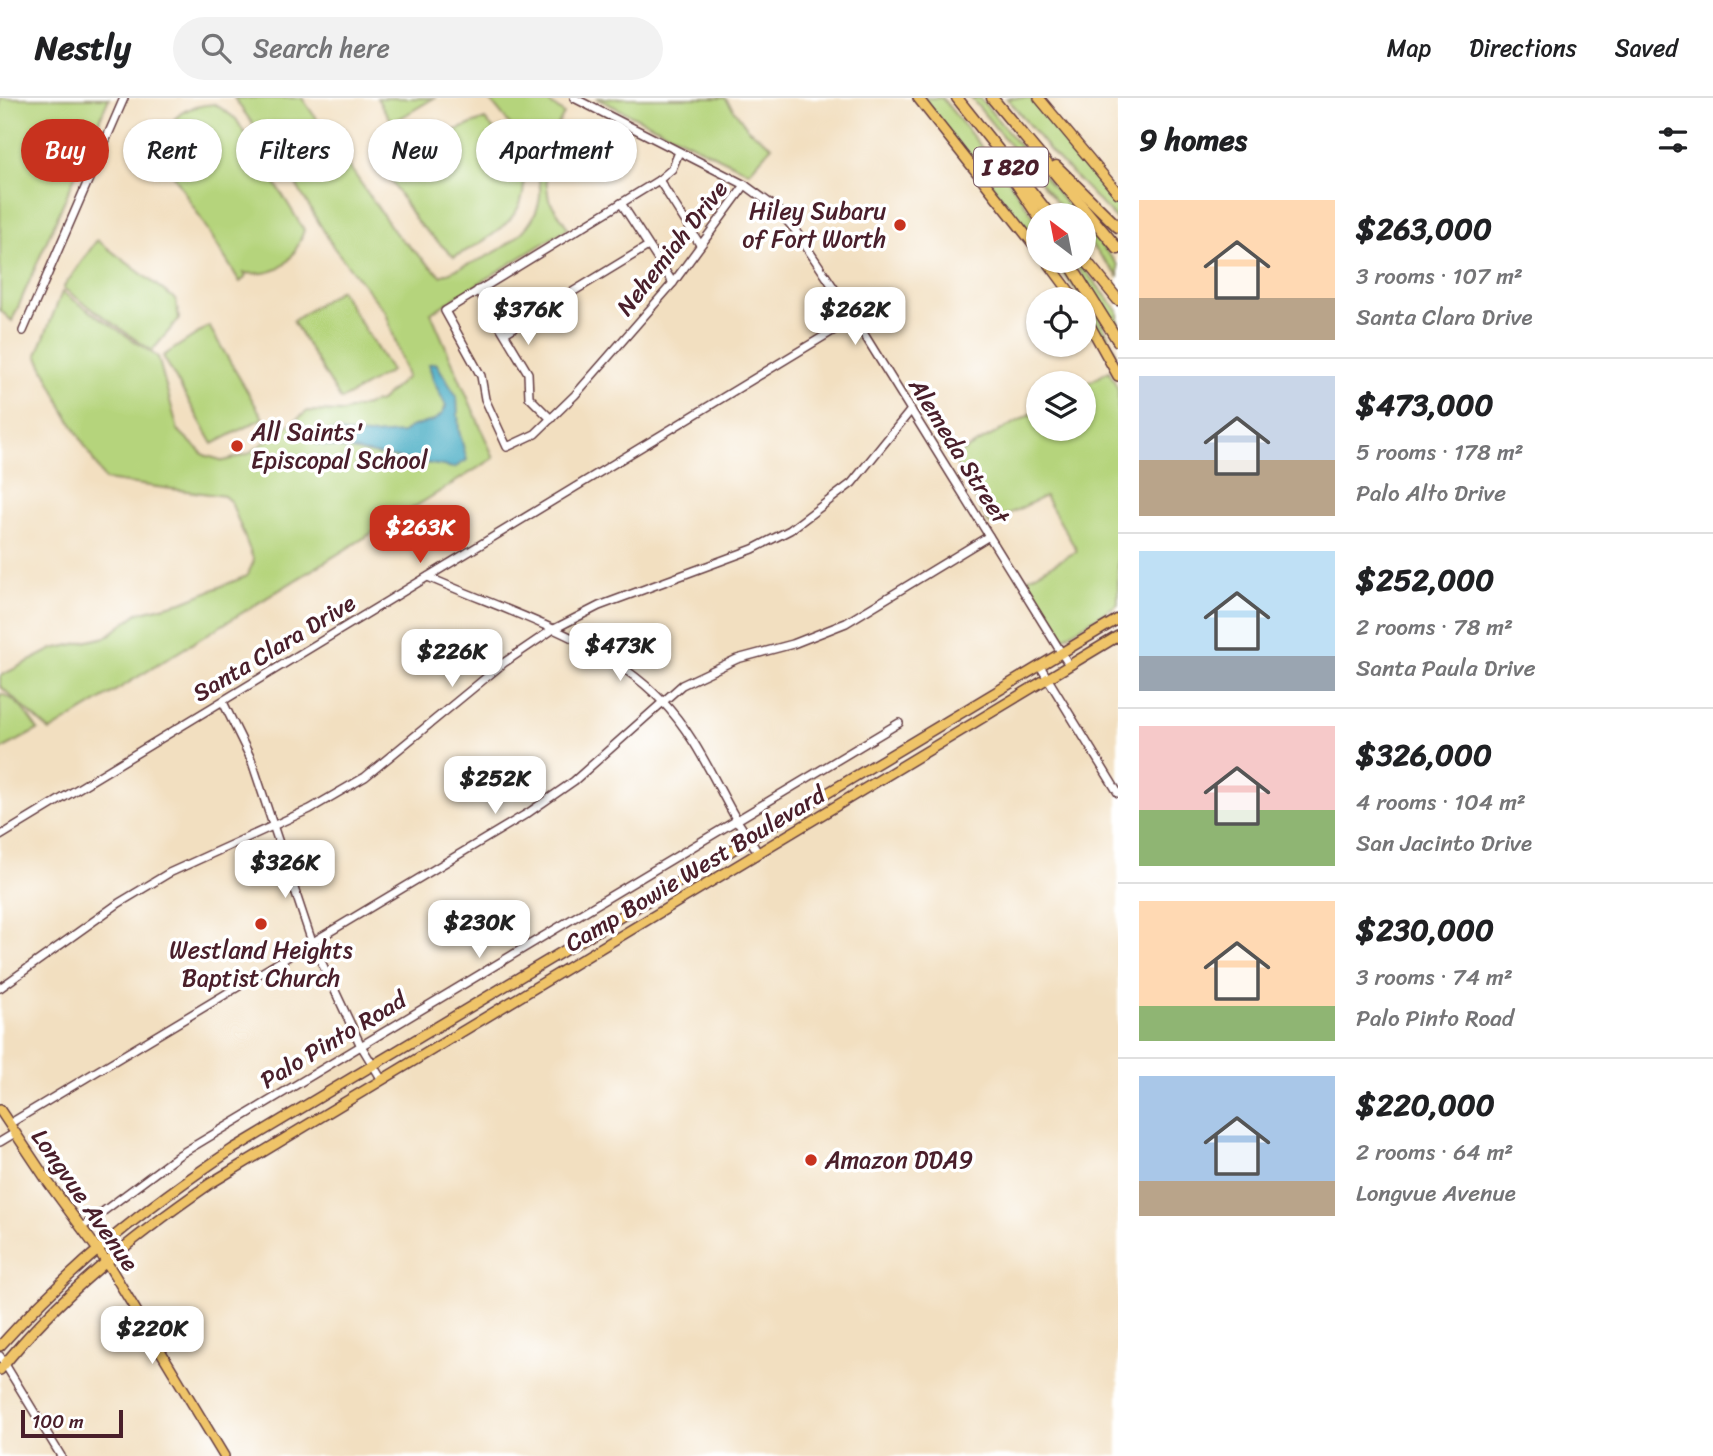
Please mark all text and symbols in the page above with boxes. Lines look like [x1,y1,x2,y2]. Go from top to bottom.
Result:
search box [173,17,663,80]
text: Nestly [35,19,131,77]
text: Search here [253,25,390,71]
text: Map [1387,27,1431,69]
text: Directions [1469,27,1577,69]
text: Saved [1615,27,1678,69]
icon: search [197,29,235,67]
text: 9 homes [1139,113,1247,167]
chip: Buy [21,119,109,182]
chip: Rent [123,119,222,182]
chip: Filters [236,119,354,182]
chip: New [368,119,462,182]
chip: Apartment [476,119,637,182]
icon: filters [1654,121,1692,159]
road number: I 820 [974,148,1048,186]
street label: Nehemiah Drive [605,170,739,325]
place label: Hiley Subaru of Fort Worth [742,190,886,260]
text: $263,000 [1356,202,1492,256]
north arrow [1026,203,1096,273]
map controls [1026,203,1096,441]
marker: Hiley Subaru of Fort Worth [892,217,908,233]
icon: home [1195,228,1279,312]
text: 3 rooms · 107 m² [1356,256,1523,297]
button: locate [1026,287,1096,357]
pin: $376K [479,288,577,347]
pin: $262K [806,288,904,347]
text: $376K [494,289,562,330]
text: $262K [820,289,890,330]
text: Santa Clara Drive [1356,297,1533,338]
street label: Alemeda Street [897,368,1022,534]
button: layers [1026,371,1096,441]
text: $473,000 [1356,378,1494,432]
icon: home [1195,404,1279,488]
place label: All Saints' Episcopal School [250,411,429,481]
text: 5 rooms · 178 m² [1356,432,1524,473]
marker: All Saints' Episcopal School [229,438,245,454]
text: Palo Alto Drive [1356,473,1506,514]
pin: $263K [371,505,469,565]
text: $263K [386,507,454,548]
text: $252,000 [1356,553,1494,607]
icon: home [1195,579,1279,663]
street label: Santa Clara Drive [184,582,364,713]
text: 2 rooms · 78 m² [1356,607,1513,648]
pin: $473K [571,624,669,683]
text: $473K [585,625,655,666]
pin: $226K [403,630,501,689]
text: $226K [417,631,487,672]
text: Santa Paula Drive [1356,648,1535,689]
text: $326,000 [1356,728,1492,782]
icon: home [1195,754,1279,838]
pin: $252K [446,756,544,816]
text: $252K [460,758,530,799]
street label: Camp Bowie West Boulevard [557,774,835,964]
text: 4 rooms · 104 m² [1356,782,1526,823]
text: San Jacinto Drive [1356,823,1532,864]
pin: $326K [236,840,334,900]
text: $326K [251,842,319,883]
pin: $230K [430,900,528,960]
text: $230K [444,902,514,943]
text: $230,000 [1356,903,1494,957]
marker: Westland Heights Baptist Church [253,916,269,932]
place label: Westland Heights Baptist Church [169,929,353,999]
icon: home [1195,929,1279,1013]
text: 3 rooms · 74 m² [1356,957,1513,998]
street label: Palo Pinto Road [252,978,416,1100]
text: Palo Pinto Road [1356,998,1514,1039]
text: $220,000 [1356,1078,1495,1132]
icon: home [1195,1104,1279,1188]
street label: Longvue Avenue [20,1120,150,1281]
text: 2 rooms · 64 m² [1356,1132,1513,1173]
place label: Amazon DDA9 [824,1139,973,1181]
marker: Amazon DDA9 [803,1152,819,1168]
text: Longvue Avenue [1356,1173,1516,1214]
pin: $220K [103,1306,201,1366]
text: $220K [117,1308,187,1349]
text: 100 m [32,1405,84,1438]
scale bar [21,1407,122,1439]

